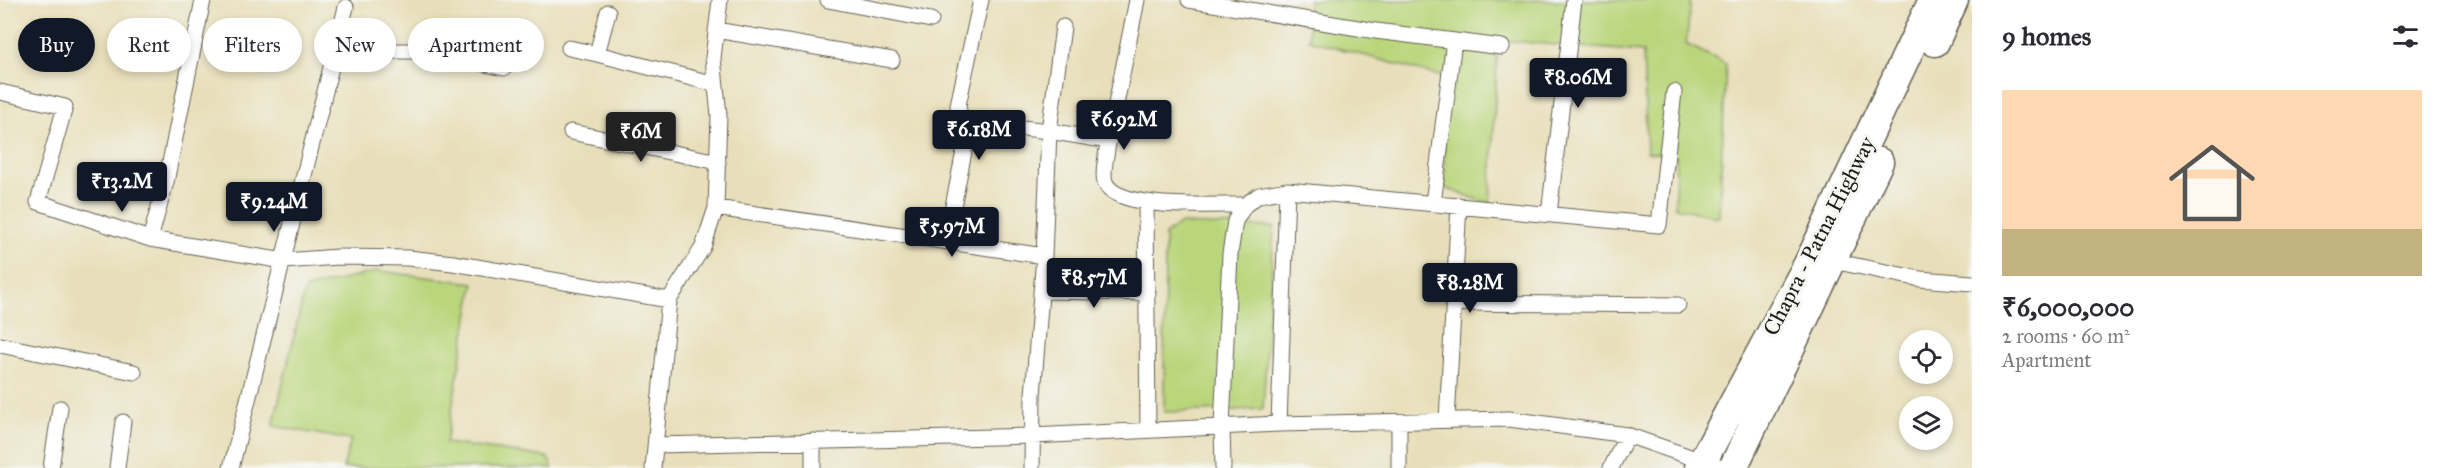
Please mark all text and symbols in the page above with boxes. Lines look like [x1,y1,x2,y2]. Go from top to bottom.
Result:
chip: Buy [18,18,95,72]
chip: Rent [107,18,191,72]
chip: Filters [203,18,302,72]
chip: New [314,18,396,72]
chip: Apartment [408,18,544,72]
text: 9 homes [2002,20,2091,52]
icon: filters [2389,20,2422,53]
pin: ₹8.06M [1529,58,1627,109]
text: ₹8.06M [1544,65,1612,89]
pin: ₹6.92M [1075,100,1173,151]
text: ₹6.92M [1090,107,1158,131]
pin: ₹6.18M [930,110,1028,161]
pin: ₹6M [612,112,670,163]
text: ₹6.18M [946,117,1012,141]
text: ₹6M [620,119,662,143]
icon: home [2158,129,2266,237]
street label: Chapra - Patna Highway [1757,131,1881,340]
pin: ₹13.2M [73,162,171,213]
text: ₹13.2M [91,169,153,193]
pin: ₹9.24M [225,182,323,233]
text: ₹9.24M [240,189,308,213]
pin: ₹5.97M [903,207,1001,258]
text: ₹5.97M [919,214,985,238]
pin: ₹8.57M [1045,258,1143,309]
pin: ₹8.28M [1421,263,1519,314]
text: ₹8.57M [1061,265,1127,289]
text: ₹8.28M [1436,270,1504,294]
text: ₹6,000,000 [2002,291,2134,323]
text: 2 rooms · 60 m² [2002,324,2130,348]
map controls [1899,330,1953,450]
button: locate [1899,330,1953,384]
text: Apartment [2002,348,2091,372]
button: layers [1899,396,1953,450]

